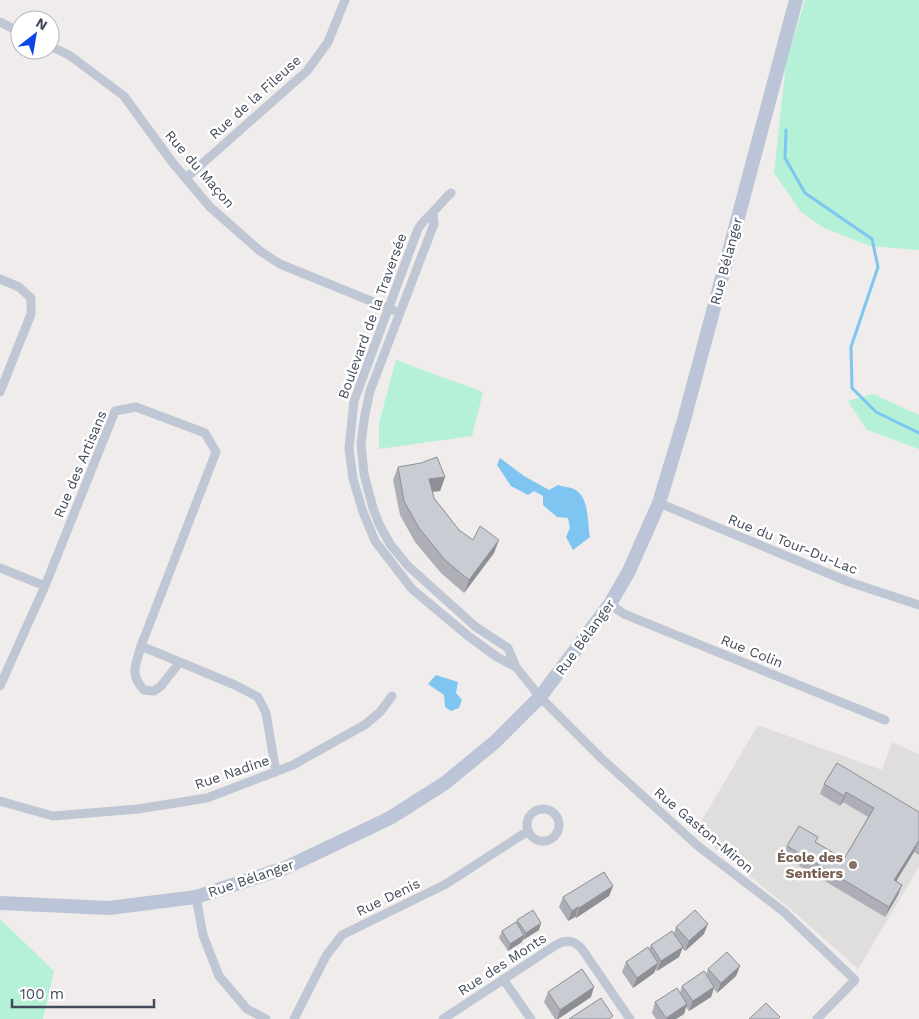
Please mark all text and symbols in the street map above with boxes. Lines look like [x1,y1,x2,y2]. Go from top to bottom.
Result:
north arrow [10,10,60,60]
text: N [33,14,50,33]
street label: Rue de la Fileuse [206,52,304,142]
street label: Rue du Maçon [162,127,238,211]
street label: Rue Bélanger [707,215,745,307]
street label: Boulevard de la Traversée [334,231,410,401]
street label: Rue des Artisans [50,408,110,520]
street label: Rue du Tour-Du-Lac [726,511,860,577]
street label: Rue Bélanger [552,596,618,678]
street label: Rue Colin [719,631,785,671]
street label: Rue Nadine [193,752,271,792]
street label: Rue Gaston-Miron [651,784,757,876]
place label: École des Sentiers [777,849,844,881]
street label: Rue Bélanger [206,856,296,900]
marker: École des Sentiers [847,859,859,871]
street label: Rue Denis [354,875,422,919]
street label: Rue des Monts [455,930,549,998]
scale bar [12,976,155,1008]
text: 100 m [20,985,64,1003]

